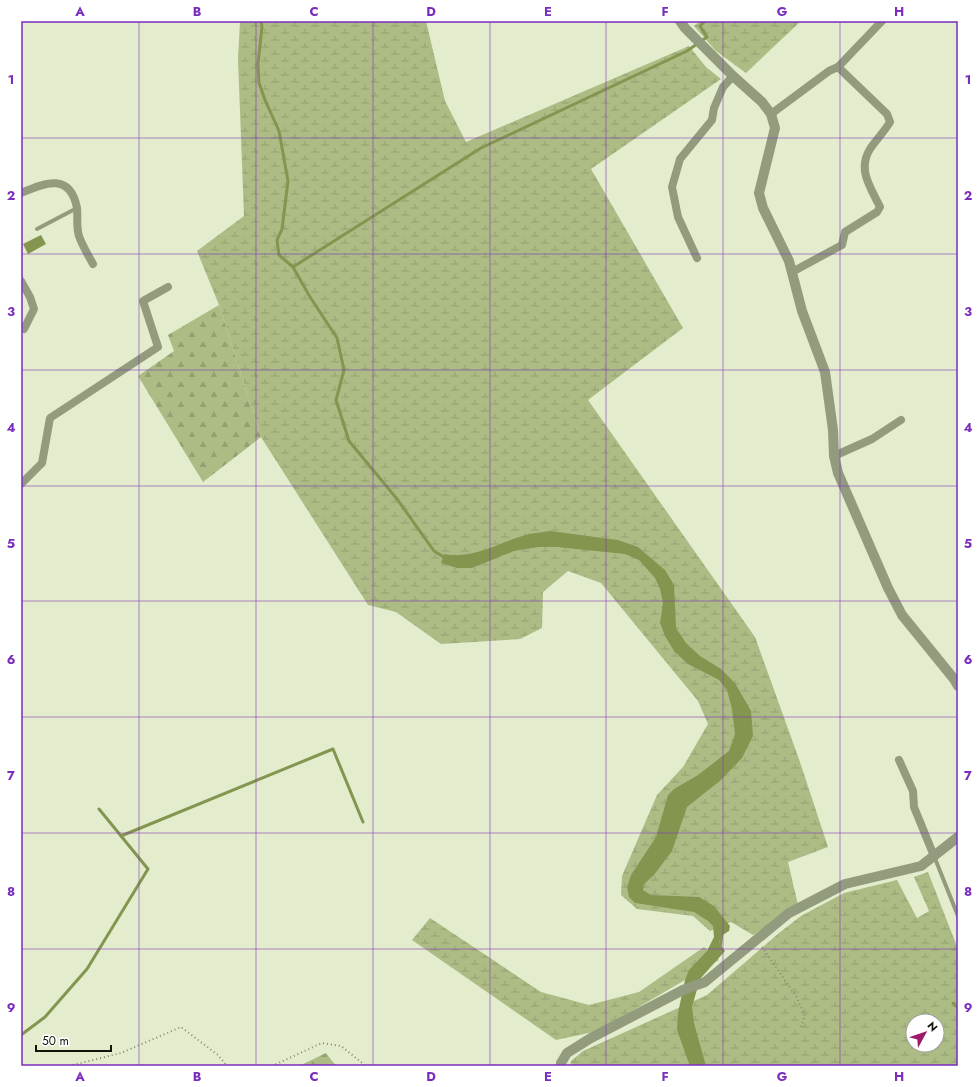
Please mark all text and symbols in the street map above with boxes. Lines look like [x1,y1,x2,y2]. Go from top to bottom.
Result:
text: A [74,2,85,21]
text: B [193,2,202,21]
text: C [309,2,319,21]
text: D [426,2,436,21]
text: E [544,2,552,21]
text: F [661,2,669,21]
text: G [777,2,788,21]
text: H [894,2,904,21]
text: 1 [8,70,14,89]
text: 1 [965,70,971,89]
text: 2 [7,186,15,205]
text: 2 [964,186,972,205]
text: 3 [7,302,15,321]
text: 3 [964,302,972,321]
text: 4 [6,418,16,437]
text: 4 [963,418,973,437]
text: 5 [7,534,15,553]
text: 5 [964,534,972,553]
text: 6 [7,650,16,669]
text: 6 [964,650,973,669]
text: 7 [7,766,15,785]
text: 7 [964,766,972,785]
text: 8 [7,882,15,901]
text: 8 [964,882,972,901]
text: 9 [7,998,16,1017]
text: 9 [964,998,973,1017]
north arrow [905,1013,945,1053]
text: N [924,1018,942,1035]
scale bar [36,1027,111,1053]
text: 50 m [42,1032,69,1050]
text: A [74,1067,85,1086]
text: B [193,1067,202,1086]
text: C [309,1067,319,1086]
text: D [426,1067,436,1086]
text: E [544,1067,552,1086]
text: F [661,1067,669,1086]
text: G [777,1067,788,1086]
text: H [894,1067,904,1086]

